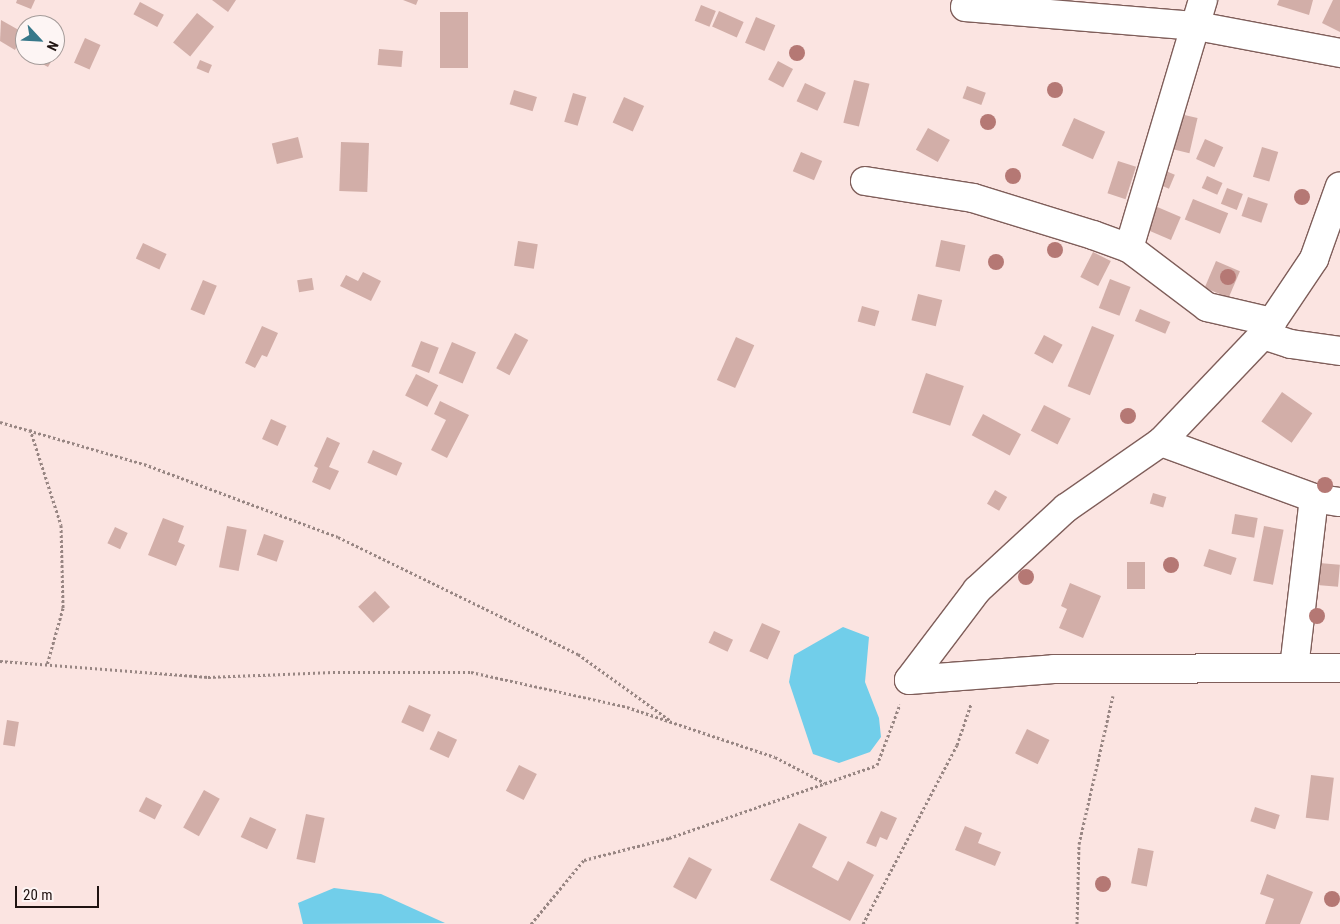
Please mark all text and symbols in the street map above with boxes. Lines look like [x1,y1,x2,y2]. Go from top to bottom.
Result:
north arrow [15,15,65,65]
text: N [44,39,62,53]
scale bar [18,876,101,908]
text: 20 m [23,886,53,904]

